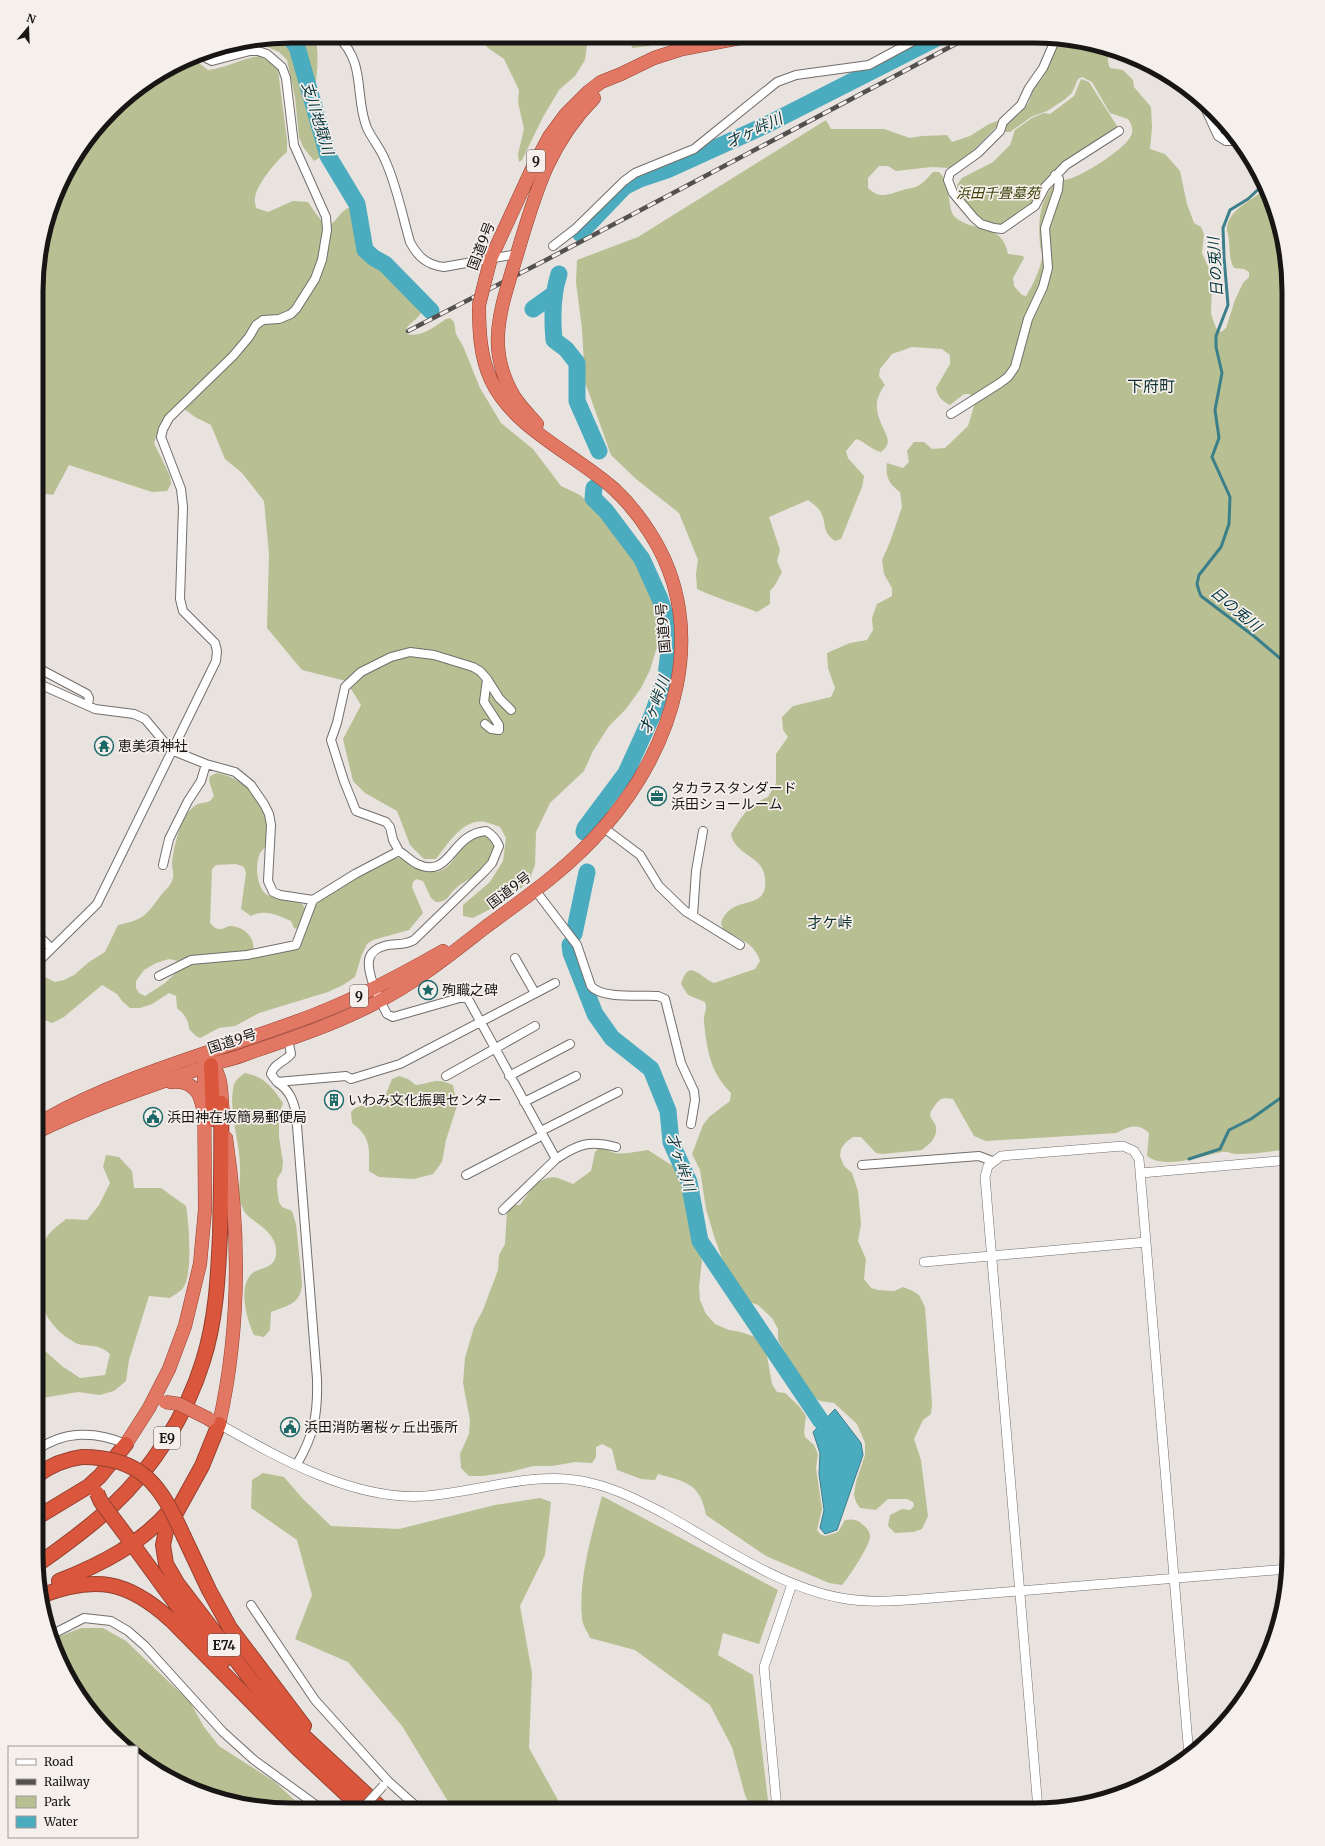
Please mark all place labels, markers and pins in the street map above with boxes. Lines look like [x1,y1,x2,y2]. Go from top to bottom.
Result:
temple icon: 恵美須神社 [93,735,115,757]
place label: 恵美須神社 [118,737,188,755]
place label: タカラスタンダード 浜田ショールーム [671,779,797,813]
office icon: タカラスタンダード 浜田ショールーム [646,785,668,807]
place icon: 殉職之碑 [417,979,439,1001]
place label: 殉職之碑 [442,981,498,999]
building icon: いわみ文化振興センター [323,1089,345,1111]
place label: いわみ文化振興センター [348,1091,502,1109]
public building icon: 浜田神在坂簡易郵便局 [142,1106,164,1128]
place label: 浜田神在坂簡易郵便局 [167,1108,307,1126]
public building icon: 浜田消防署桜ヶ丘出張所 [279,1416,301,1438]
place label: 浜田消防署桜ヶ丘出張所 [304,1418,458,1436]

